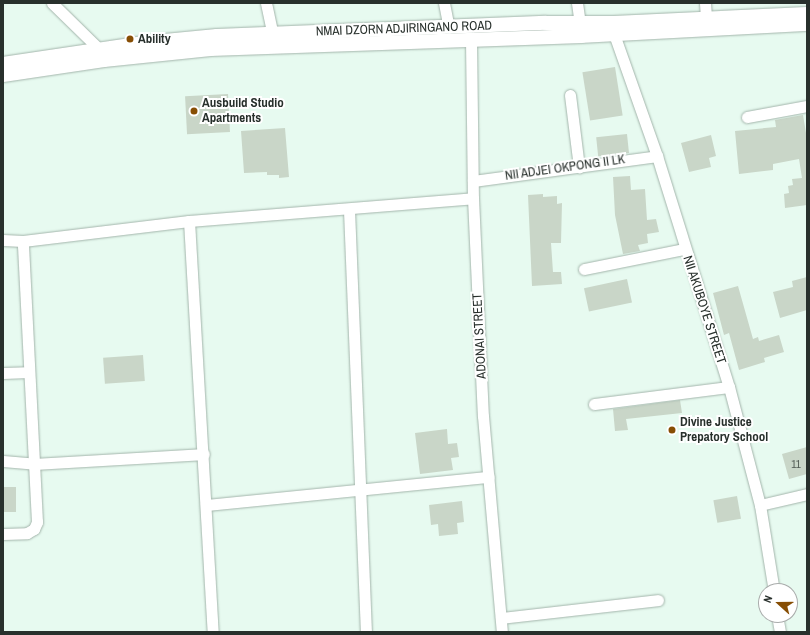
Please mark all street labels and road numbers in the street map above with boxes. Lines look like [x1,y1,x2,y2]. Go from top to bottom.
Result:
street label: NMAI DZORN ADJIRINGANO ROAD [315,18,493,40]
street label: NII ADJEI OKPONG II LK [504,152,626,184]
street label: NII AKUBOYE STREET [679,254,729,366]
street label: ADONAI STREET [470,293,490,379]

